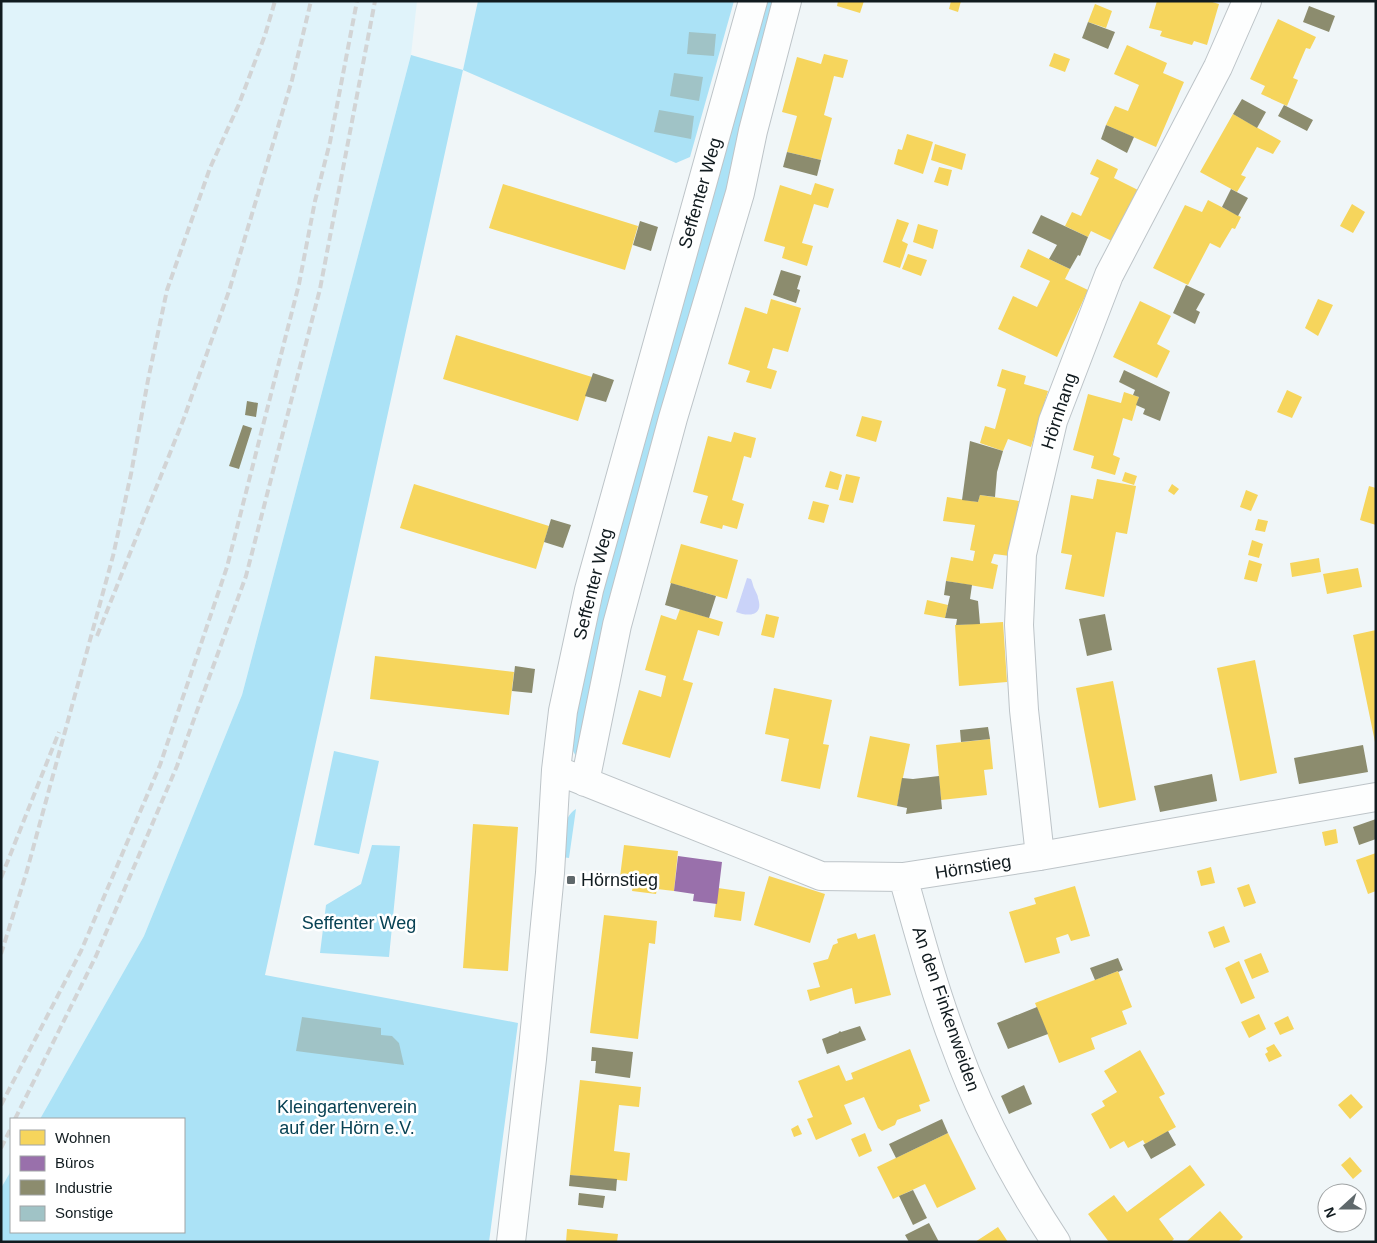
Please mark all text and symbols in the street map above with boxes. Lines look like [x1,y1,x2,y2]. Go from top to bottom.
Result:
street label: Seffenter Weg [675,135,725,251]
street label: Hörnhang [1037,370,1081,452]
street label: Seffenter Weg [569,526,617,642]
street label: Hörnstieg [933,851,1013,883]
place label: Hörnstieg [581,870,658,890]
marker: Hörnstieg [565,874,577,886]
park label: Seffenter Weg [302,913,416,933]
street label: An den Finkenweiden [908,924,984,1094]
park label: Kleingartenverein auf der Hörn e.V. [277,1097,417,1138]
legend [10,1118,185,1233]
text: Wohnen [55,1129,111,1146]
text: Büros [55,1154,94,1171]
text: Industrie [55,1179,113,1196]
north arrow [1317,1183,1367,1233]
text: Sonstige [55,1204,113,1221]
text: N [1321,1205,1339,1220]

